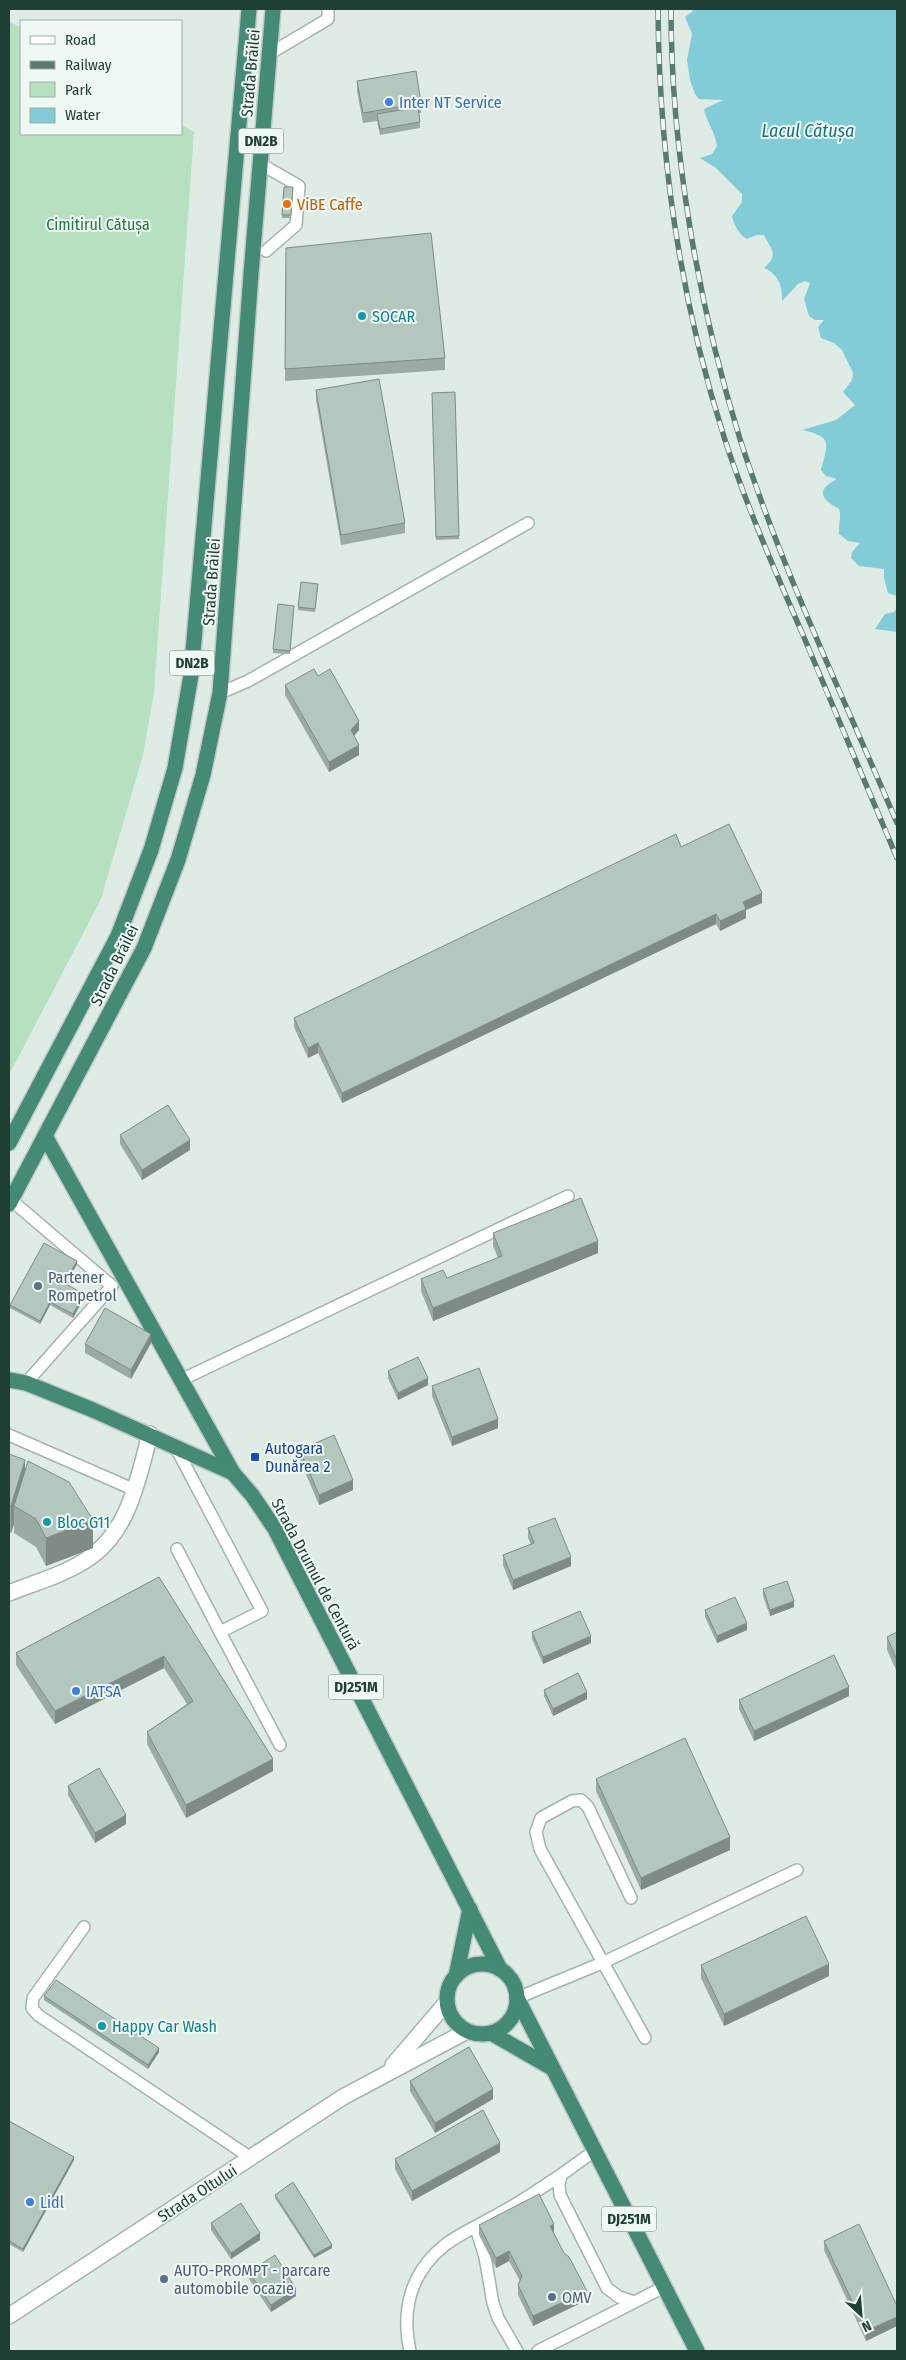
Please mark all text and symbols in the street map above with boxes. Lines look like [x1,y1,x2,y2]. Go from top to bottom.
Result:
legend [20,20,182,135]
street label: Strada Brăilei [237,28,264,118]
text: Road [65,31,96,49]
text: Railway [65,56,112,74]
text: Park [65,81,92,99]
place label: Inter NT Service [399,93,502,112]
marker: Inter NT Service [383,96,395,108]
text: Water [65,106,101,124]
water label: Lacul Cătușa [762,120,854,142]
road number: DN2B [238,128,284,154]
place label: ViBE Caffe [297,195,363,214]
marker: ViBE Caffe [281,198,293,210]
park label: Cimitirul Cătușa [46,215,150,235]
place label: SOCAR [372,307,416,326]
marker: SOCAR [356,310,368,322]
street label: Strada Brăilei [199,537,224,627]
road number: DN2B [170,650,214,676]
street label: Strada Brăilei [87,921,142,1009]
place label: Partener Rompetrol [48,1268,117,1305]
marker: Partener Rompetrol [32,1280,44,1292]
place label: Autogara Dunărea 2 [265,1439,331,1476]
marker: Autogara Dunărea 2 [249,1451,261,1463]
street label: Strada Drumul de Centură [267,1495,364,1653]
place label: Bloc G11 [57,1513,110,1532]
marker: Bloc G11 [41,1516,53,1528]
road number: DJ251M [328,1674,384,1700]
place label: IATSA [86,1682,122,1701]
marker: IATSA [70,1685,82,1697]
place label: Happy Car Wash [112,2017,217,2036]
marker: Happy Car Wash [96,2020,108,2032]
street label: Strada Oltului [154,2161,241,2226]
place label: Lidl [40,2193,64,2212]
marker: Lidl [24,2196,36,2208]
road number: DJ251M [602,2206,656,2232]
place label: AUTO-PROMPT - parcare automobile ocazie [174,2261,331,2298]
marker: AUTO-PROMPT - parcare automobile ocazie [158,2273,170,2285]
place label: OMV [562,2288,592,2307]
north arrow [836,2290,886,2340]
marker: OMV [546,2291,558,2303]
text: N [859,2317,874,2336]

